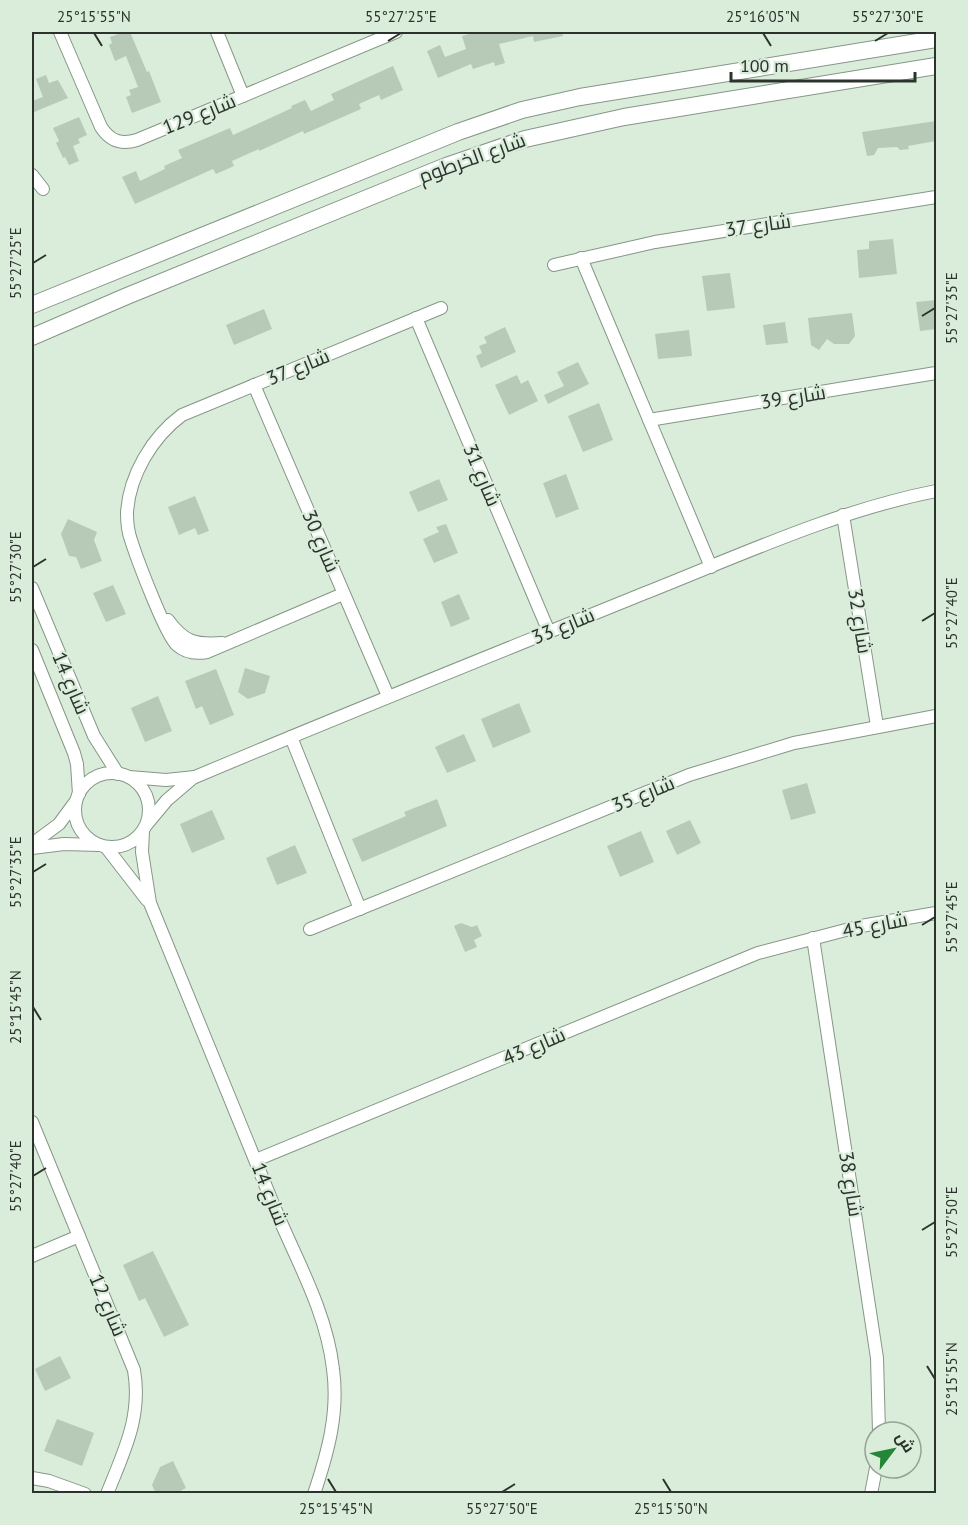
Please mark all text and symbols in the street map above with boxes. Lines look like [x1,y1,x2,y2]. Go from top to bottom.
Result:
text: 25°15'55"N [57,7,131,26]
text: 55°27'25"E [365,7,437,26]
text: 25°16'05"N [726,7,800,26]
text: 55°27'30"E [852,7,924,26]
scale bar [731,45,916,83]
text: 100 m [740,54,789,77]
street label: شارع 129 [159,88,240,141]
street label: شارع الخرطوم [415,127,529,190]
street label: شارع 37 [724,208,793,243]
text: 55°27'25"E [6,227,25,299]
text: 55°27'35"E [942,272,961,344]
street label: شارع 37 [263,343,334,392]
street label: شارع 39 [758,379,828,416]
street label: شارع 31 [456,440,507,511]
street label: شارع 30 [295,506,346,577]
text: 55°27'30"E [6,531,25,603]
text: 55°27'40"E [942,577,961,649]
street label: شارع 32 [841,586,878,656]
street label: شارع 33 [528,602,599,651]
street label: شارع 14 [45,648,96,719]
street label: شارع 35 [608,770,679,819]
text: 55°27'35"E [6,836,25,908]
text: 55°27'45"E [942,881,961,953]
street label: شارع 45 [840,906,910,945]
text: 25°15'45"N [6,970,25,1044]
street label: شارع 43 [499,1021,570,1072]
text: 55°27'40"E [6,1140,25,1212]
street label: شارع 38 [832,1149,869,1219]
street label: شارع 14 [245,1159,294,1230]
text: 55°27'50"E [942,1186,961,1258]
street label: شارع 12 [82,1270,133,1341]
text: 25°15'55"N [942,1342,961,1416]
north arrow [863,1420,923,1480]
text: ش [892,1428,920,1456]
text: 25°15'45"N [299,1499,373,1518]
text: 55°27'50"E [466,1499,538,1518]
text: 25°15'50"N [634,1499,708,1518]

